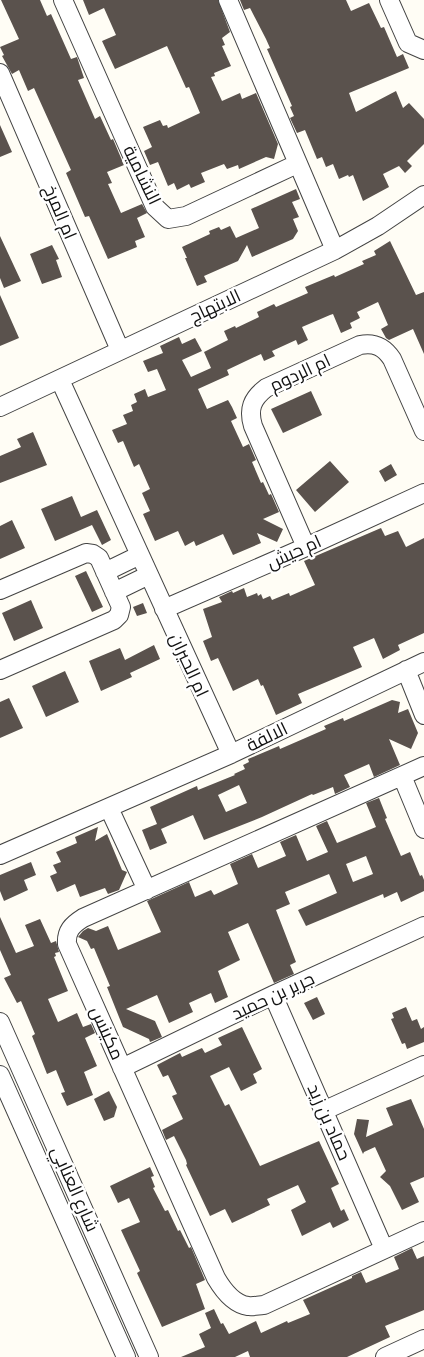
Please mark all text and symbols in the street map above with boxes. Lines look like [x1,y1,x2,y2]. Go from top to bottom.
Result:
street label: النشامية [118,142,166,208]
street label: ام المرخ [38,181,81,243]
street label: الابتهاج [186,285,245,328]
street label: ام الردوم [266,349,334,398]
street label: ام حيش [263,530,325,575]
street label: ام الحيران [164,630,213,701]
street label: الالفة [243,718,291,756]
street label: جرير بن حميد [228,967,318,1025]
street label: مكينس [85,1003,129,1063]
street label: حماد بن زيد [302,1080,356,1164]
street label: شارع العنابي [44,1143,104,1236]

